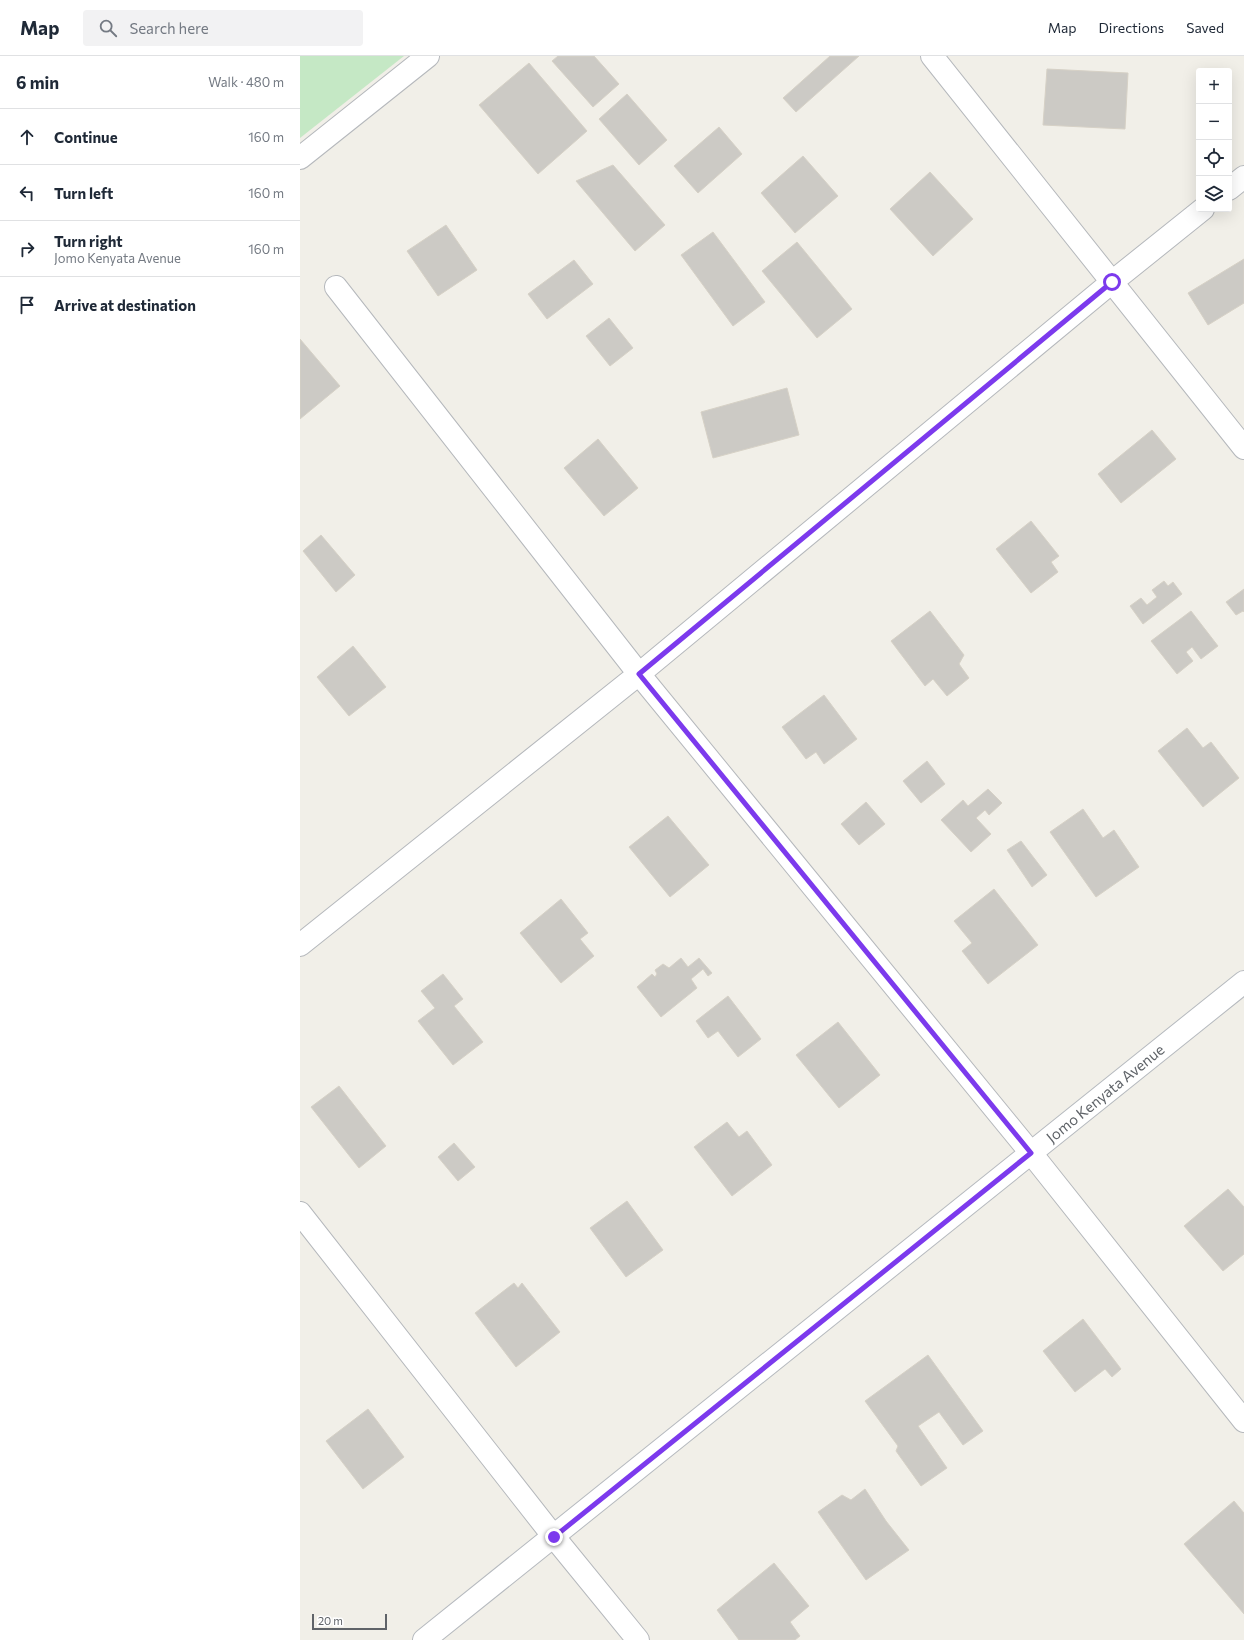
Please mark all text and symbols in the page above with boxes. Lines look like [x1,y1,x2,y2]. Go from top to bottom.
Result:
search box [83,10,363,46]
text: Map [20,16,59,39]
icon: search [97,17,119,39]
text: Search here [129,19,209,37]
text: Map [1048,19,1077,36]
text: Directions [1099,19,1164,36]
text: Saved [1186,19,1224,36]
map controls [1196,68,1232,212]
button: + [1196,68,1232,104]
text: 6 min [16,72,59,93]
text: Walk · 480 m [208,74,284,90]
button: − [1196,104,1232,140]
icon: ahead [16,126,38,148]
text: Continue [54,128,118,146]
text: 160 m [248,129,284,145]
button: locate [1196,140,1232,176]
button: layers [1196,176,1232,212]
icon: left [16,182,38,204]
text: Turn left [54,184,113,202]
text: 160 m [248,185,284,201]
text: Turn right [54,232,123,250]
icon: right [16,238,38,260]
text: 160 m [248,241,284,257]
text: Jomo Kenyata Avenue [54,250,181,266]
route start [1103,273,1121,291]
icon: arrive [16,294,38,316]
text: Arrive at destination [54,296,196,314]
street label: Jomo Kenyata Avenue [1042,1040,1168,1146]
route end [545,1528,563,1546]
scale bar [312,1612,387,1631]
text: 20 m [318,1614,343,1627]

